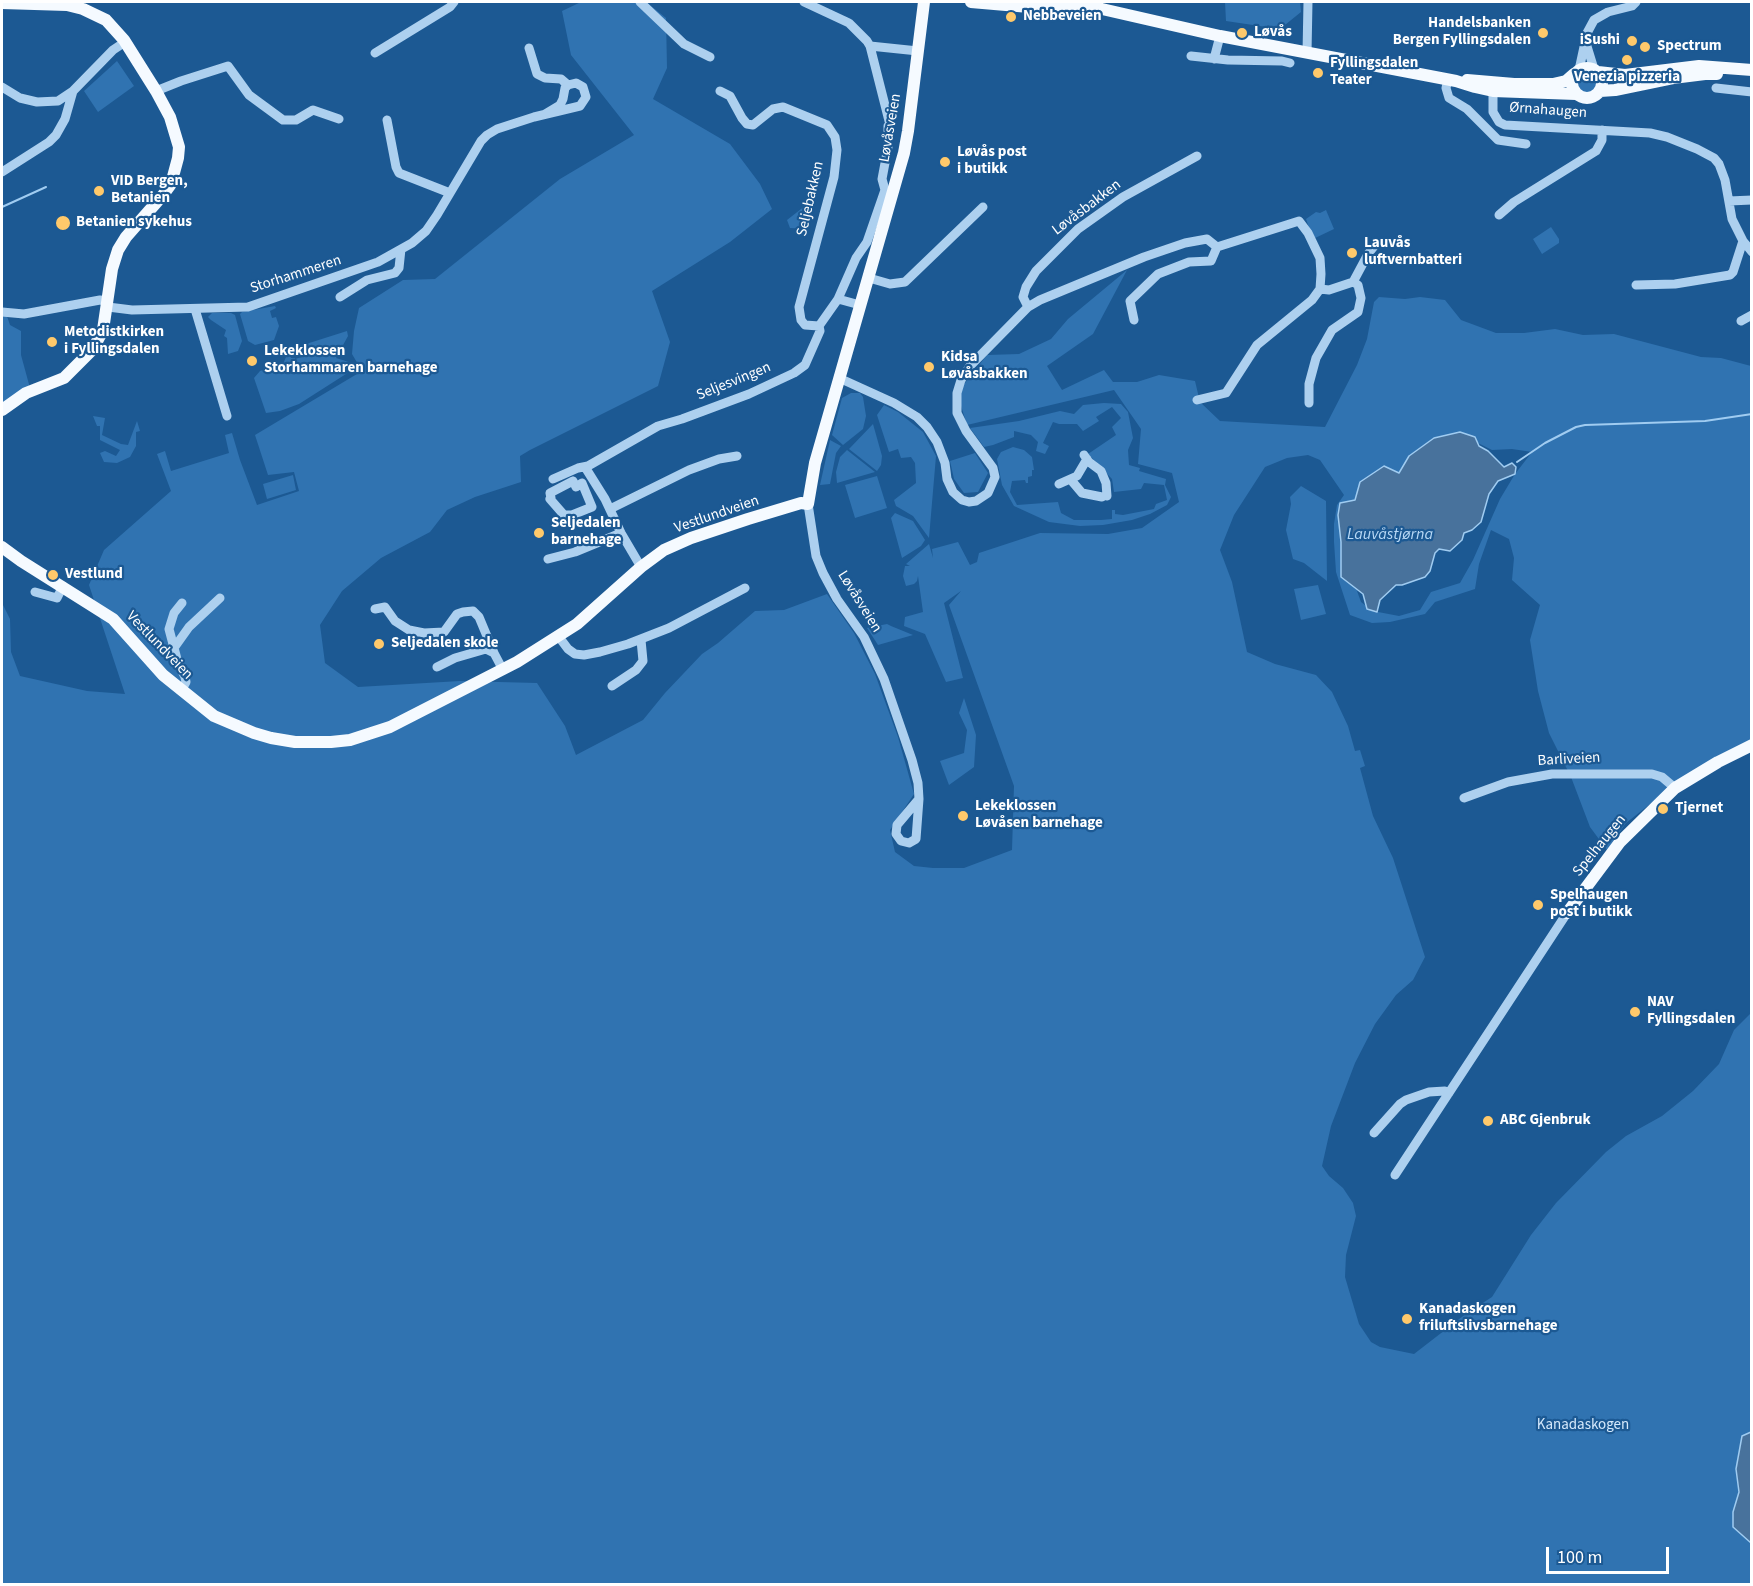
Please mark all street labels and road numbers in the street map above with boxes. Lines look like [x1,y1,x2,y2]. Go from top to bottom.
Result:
street label: Løvåsveien [876,92,906,164]
street label: Ørnahaugen [1509,99,1587,123]
street label: Seljebakken [794,160,828,238]
street label: Løvåsbakken [1049,176,1125,240]
street label: Storhammeren [248,252,344,298]
street label: Seljesvingen [694,359,774,405]
street label: Vestlundveien [672,492,762,538]
street label: Løvåsveien [833,568,885,636]
street label: Vestlundveien [122,608,196,684]
street label: Barliveien [1537,749,1601,771]
street label: Spelhaugen [1570,811,1630,881]

